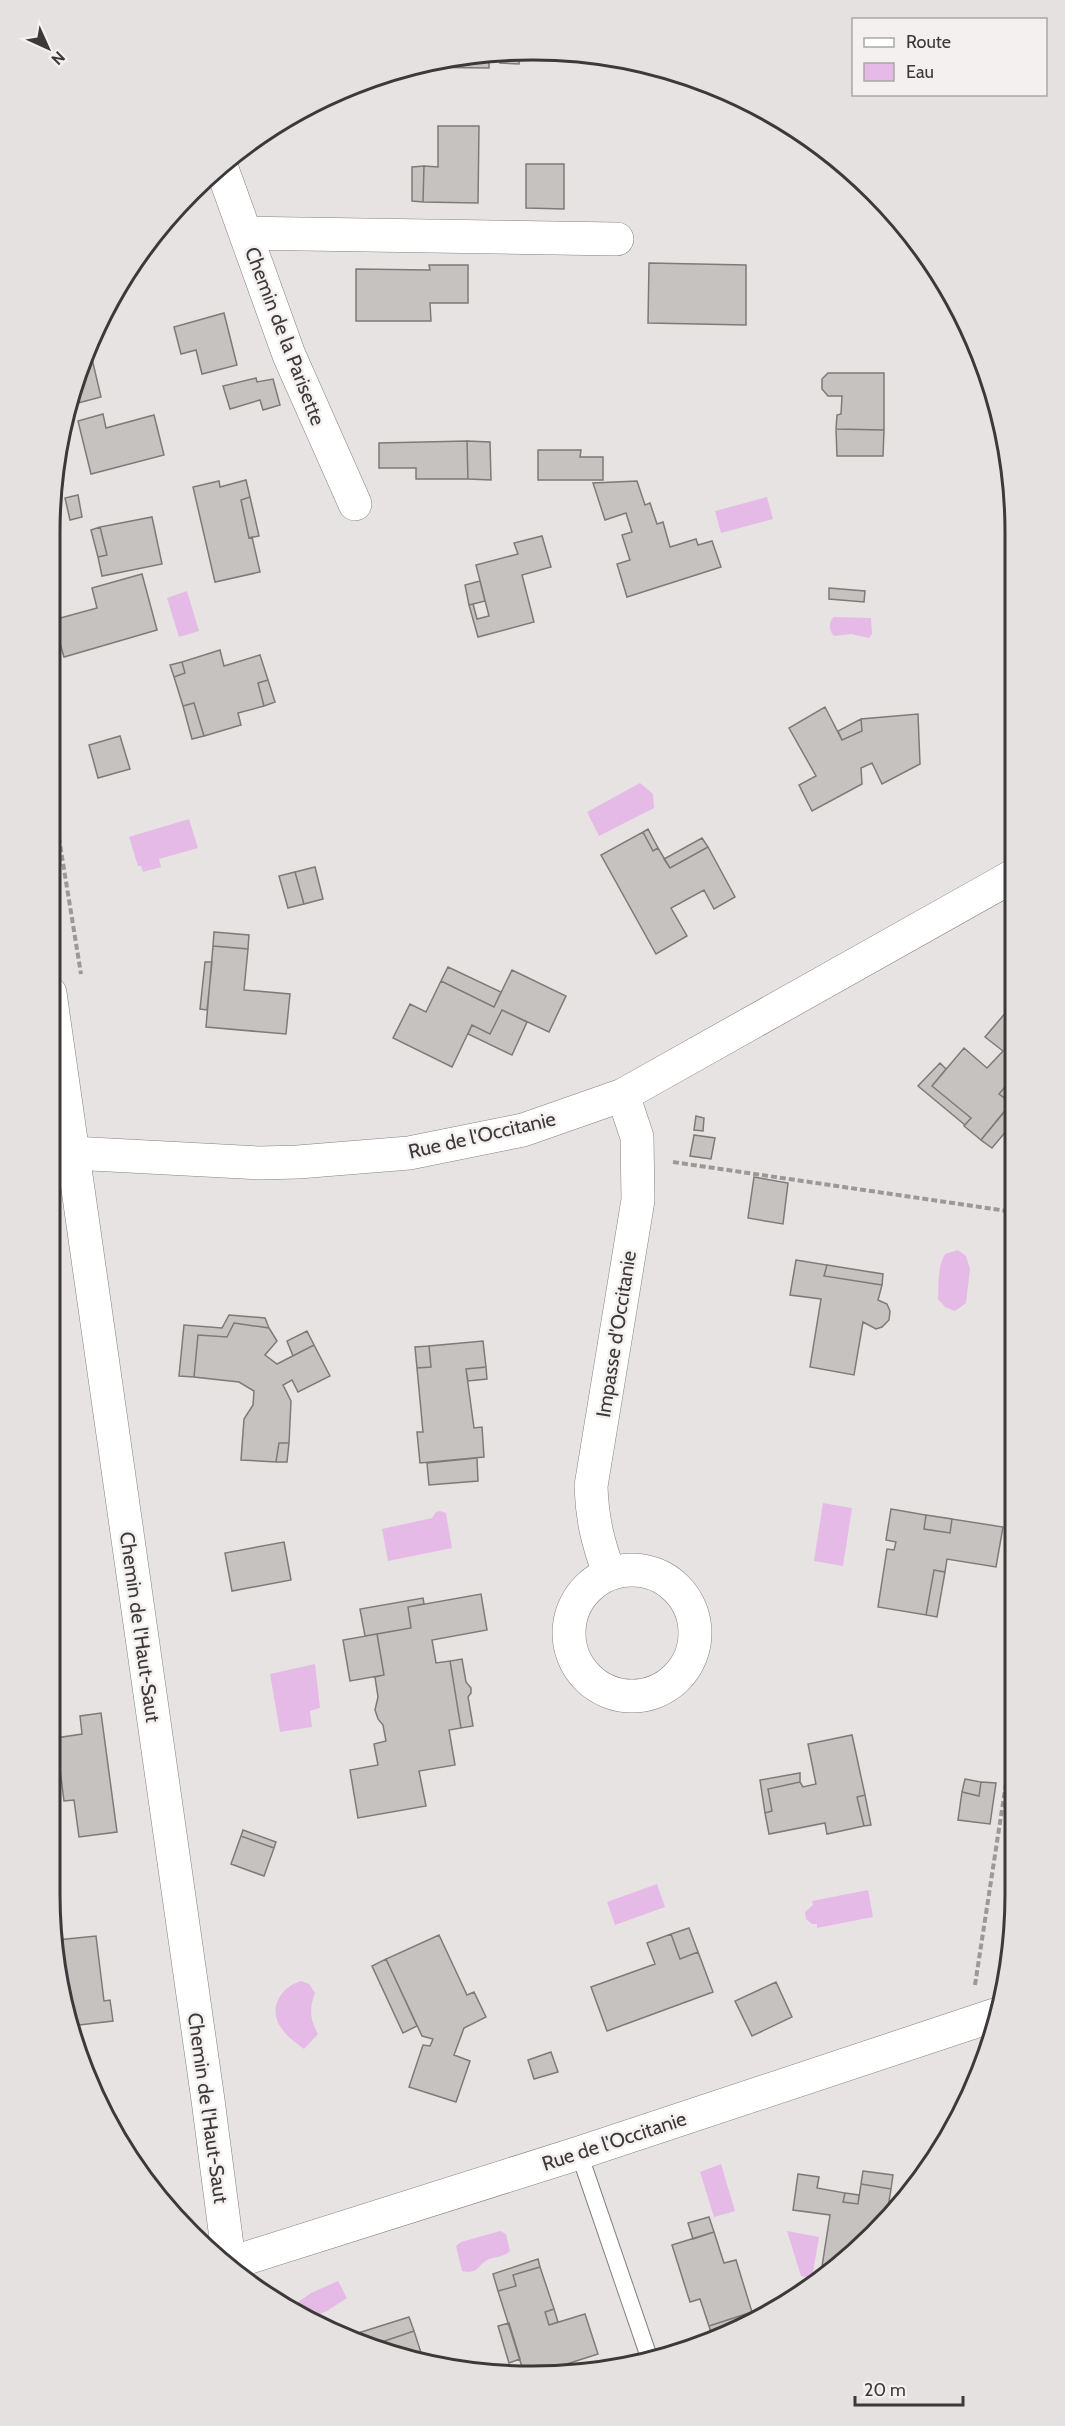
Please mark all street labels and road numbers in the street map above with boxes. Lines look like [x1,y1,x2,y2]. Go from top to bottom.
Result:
street label: Chemin de la Parisette [240,243,330,429]
street label: Rue de l'Occitanie [406,1106,558,1164]
street label: Impasse d'Occitanie [591,1249,641,1419]
street label: Chemin de l'Haut-Saut [115,1530,165,1724]
street label: Chemin de l'Haut-Saut [183,2011,233,2205]
street label: Rue de l'Occitanie [539,2106,689,2176]

